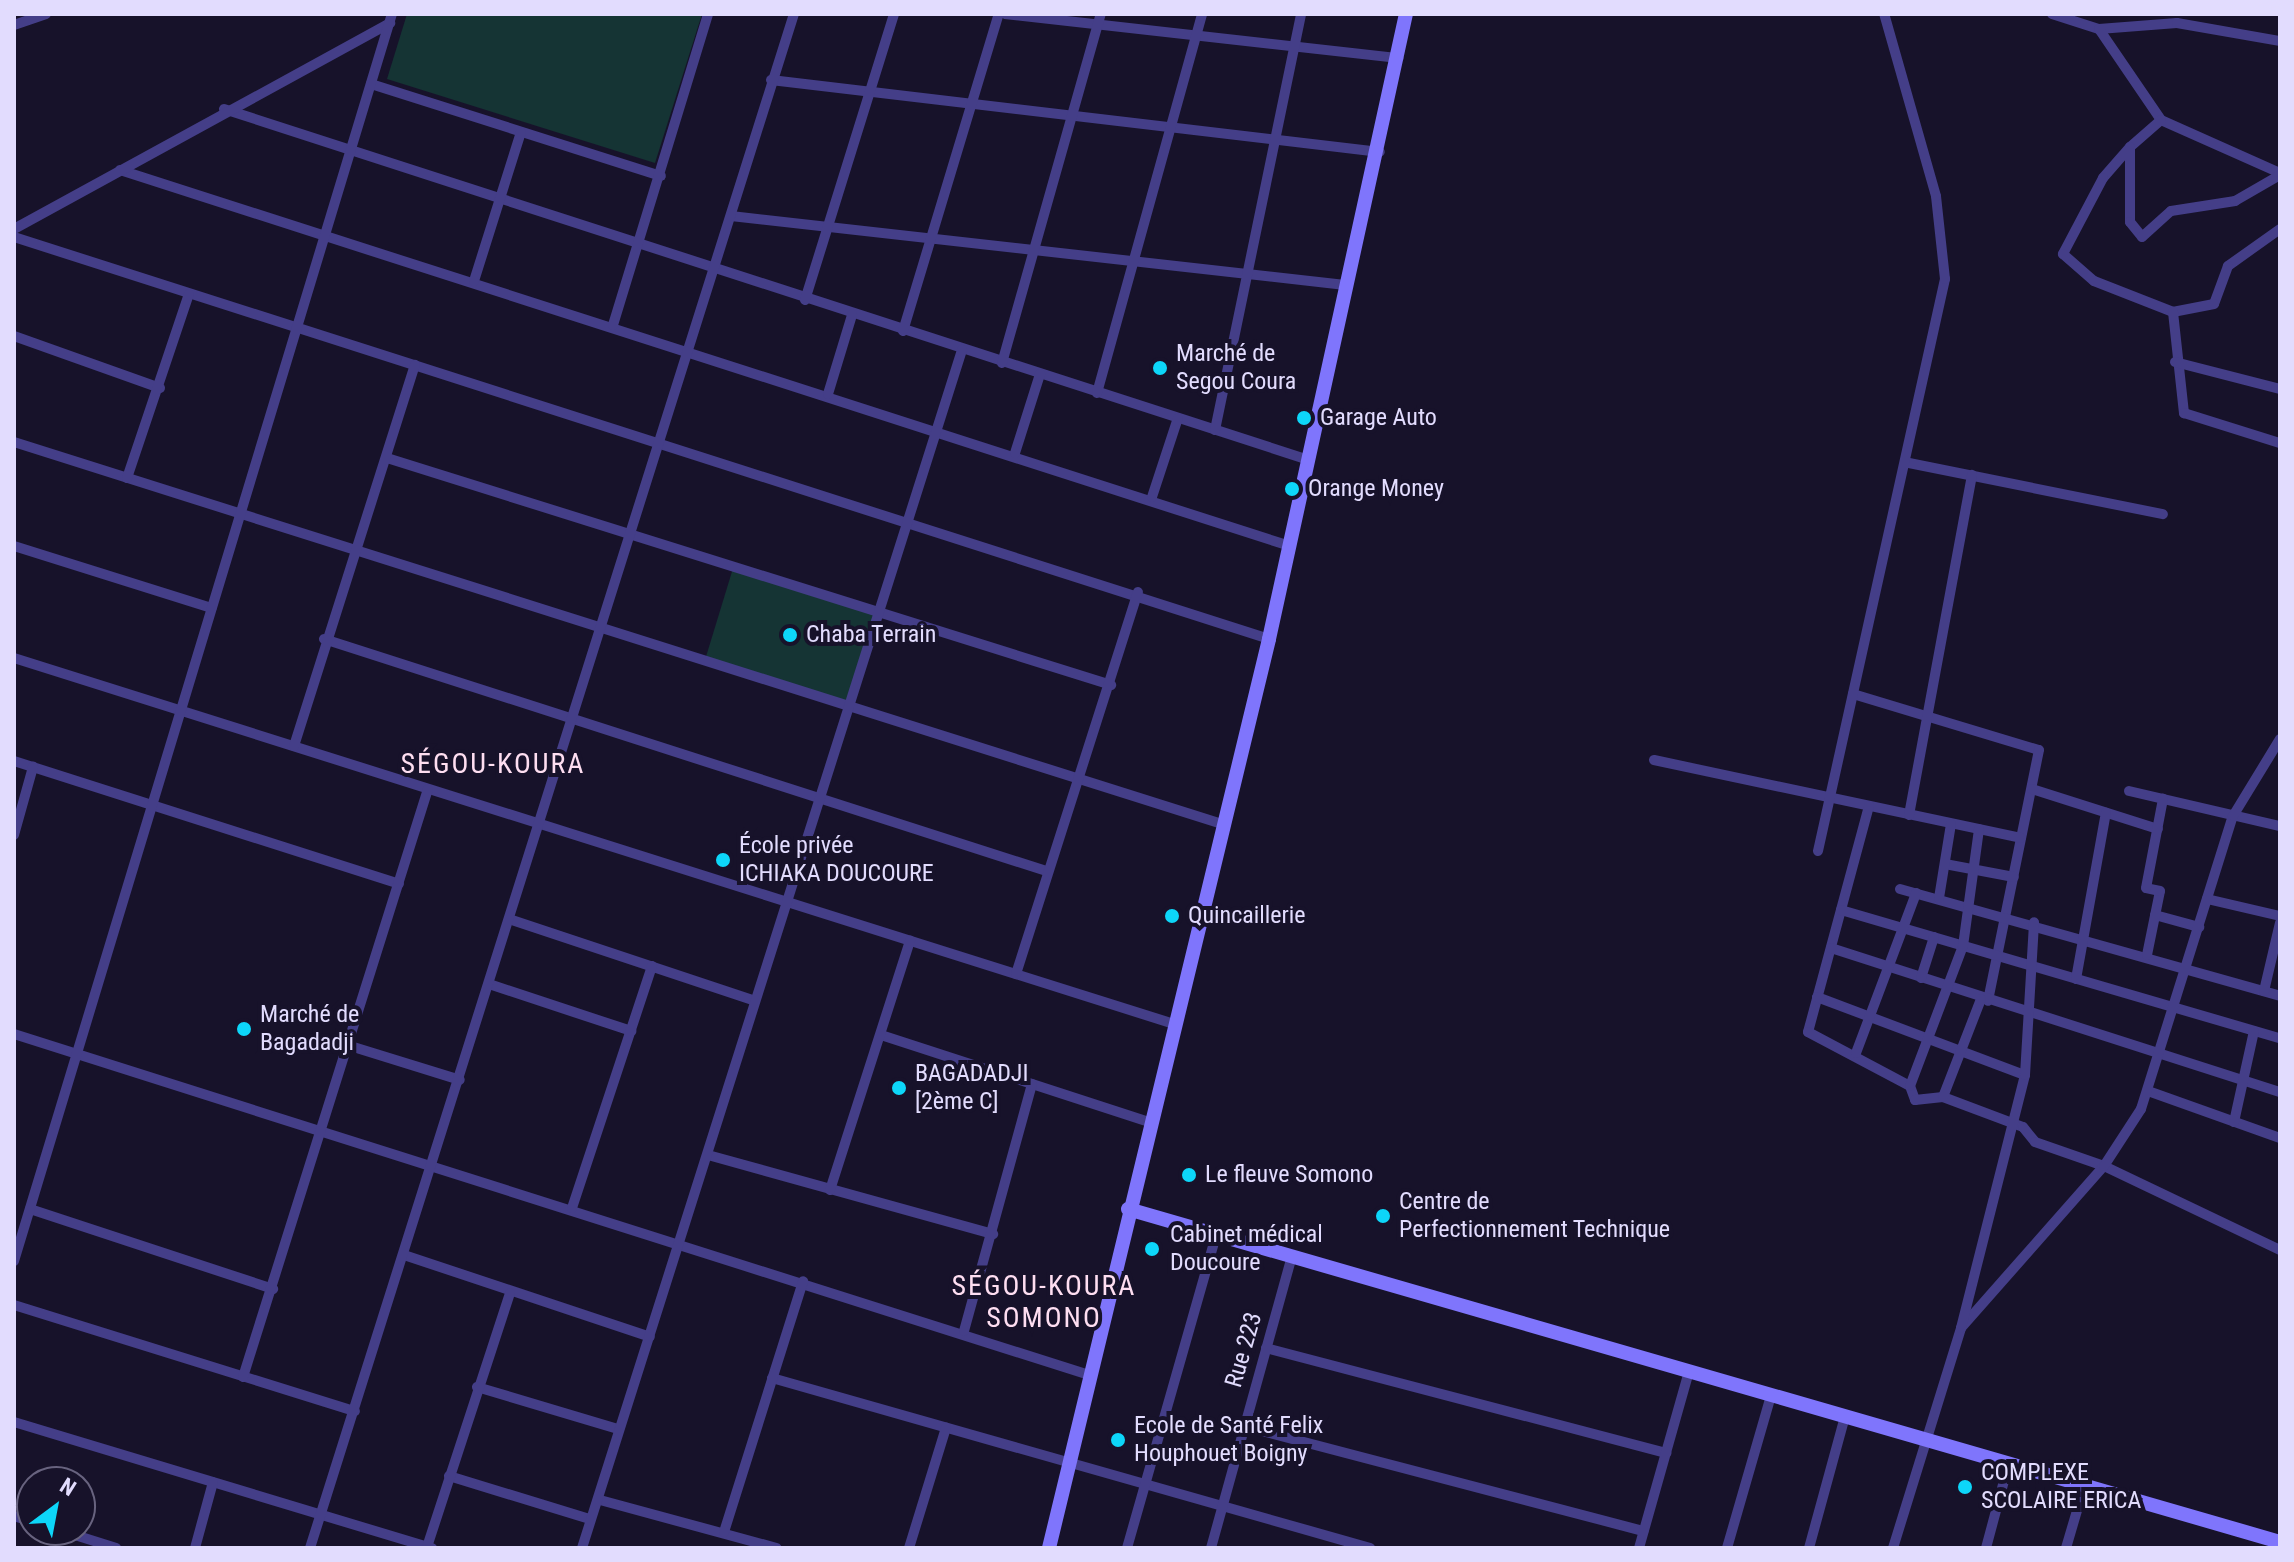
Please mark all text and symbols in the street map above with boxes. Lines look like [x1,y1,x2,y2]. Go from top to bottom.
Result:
place label: Marché de Segou Coura [1176,340,1296,396]
marker: Marché de Segou Coura [1151,359,1169,377]
place label: Garage Auto [1320,404,1437,432]
marker: Garage Auto [1295,409,1313,427]
place label: Orange Money [1308,475,1444,503]
marker: Orange Money [1283,480,1301,498]
place label: Chaba Terrain [806,621,937,649]
marker: Chaba Terrain [781,626,799,644]
district label: SÉGOU-KOURA [401,747,585,781]
place label: École privée ICHIAKA DOUCOURE [739,832,934,888]
marker: École privée ICHIAKA DOUCOURE [714,851,732,869]
place label: Quincaillerie [1188,902,1306,930]
marker: Quincaillerie [1163,907,1181,925]
place label: Marché de Bagadadji [260,1001,359,1057]
marker: Marché de Bagadadji [235,1020,253,1038]
place label: BAGADADJI [2ème C] [915,1060,1028,1116]
marker: BAGADADJI [2ème C] [890,1079,908,1097]
place label: Le fleuve Somono [1205,1161,1373,1189]
marker: Le fleuve Somono [1180,1166,1198,1184]
place label: Centre de Perfectionnement Technique [1399,1188,1670,1244]
marker: Centre de Perfectionnement Technique [1374,1207,1392,1225]
place label: Cabinet médical Doucoure [1170,1221,1323,1277]
marker: Cabinet médical Doucoure [1141,1238,1163,1260]
district label: SÉGOU-KOURA SOMONO [952,1269,1136,1335]
street label: Rue 223 [1220,1309,1268,1391]
place label: Ecole de Santé Felix Houphouet Boigny [1134,1412,1323,1468]
marker: Ecole de Santé Felix Houphouet Boigny [1109,1431,1127,1449]
place label: COMPLEXE SCOLAIRE ERICA [1981,1459,2141,1515]
north arrow [16,1466,96,1546]
text: N [56,1473,80,1501]
marker: COMPLEXE SCOLAIRE ERICA [1956,1478,1974,1496]

